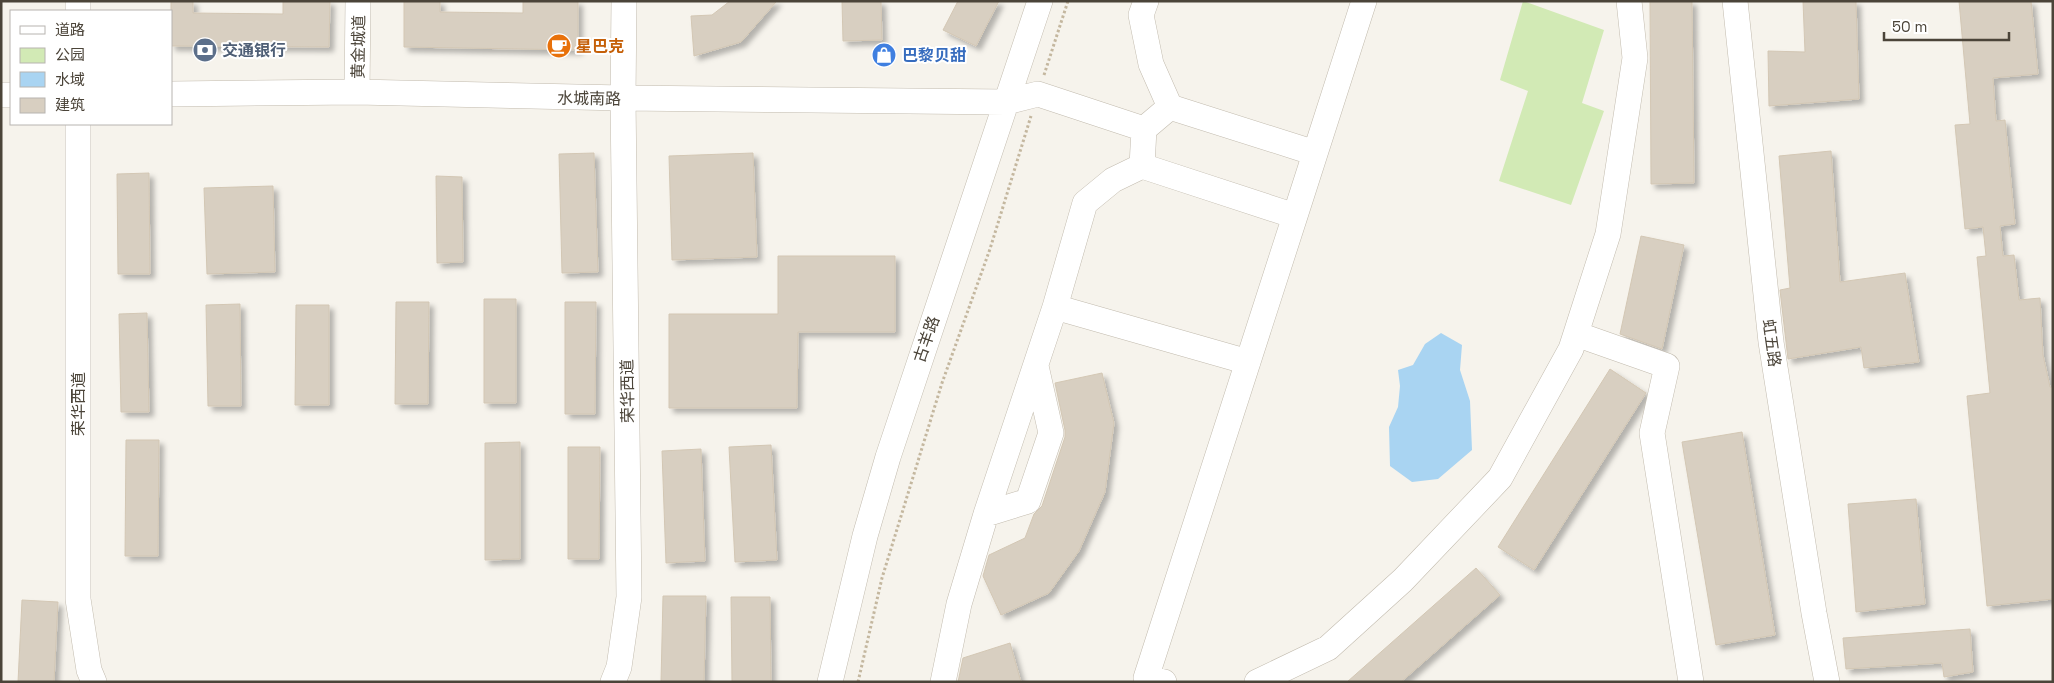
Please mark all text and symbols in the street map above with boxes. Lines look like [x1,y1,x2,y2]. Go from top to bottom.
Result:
legend [10,10,172,125]
scale bar [1884,10,2009,42]
street label: 黄金城道 [347,15,370,79]
text: 50 m [1892,17,1927,36]
text: 道路 [55,20,85,39]
cafe icon: 星巴克 [546,33,572,59]
place label: 星巴克 [576,36,624,57]
bank icon: 交通银行 [192,37,218,63]
place label: 交通银行 [222,40,286,61]
shop icon: 巴黎贝甜 [871,42,897,68]
text: 公园 [55,45,85,64]
place label: 巴黎贝甜 [902,45,966,66]
text: 水域 [55,70,85,89]
street label: 水城南路 [557,87,621,110]
text: 建筑 [55,95,85,114]
street label: 古羊路 [909,313,944,365]
street label: 虹五路 [1758,318,1785,368]
street label: 荣华西道 [616,359,639,423]
street label: 荣华西道 [68,372,89,436]

